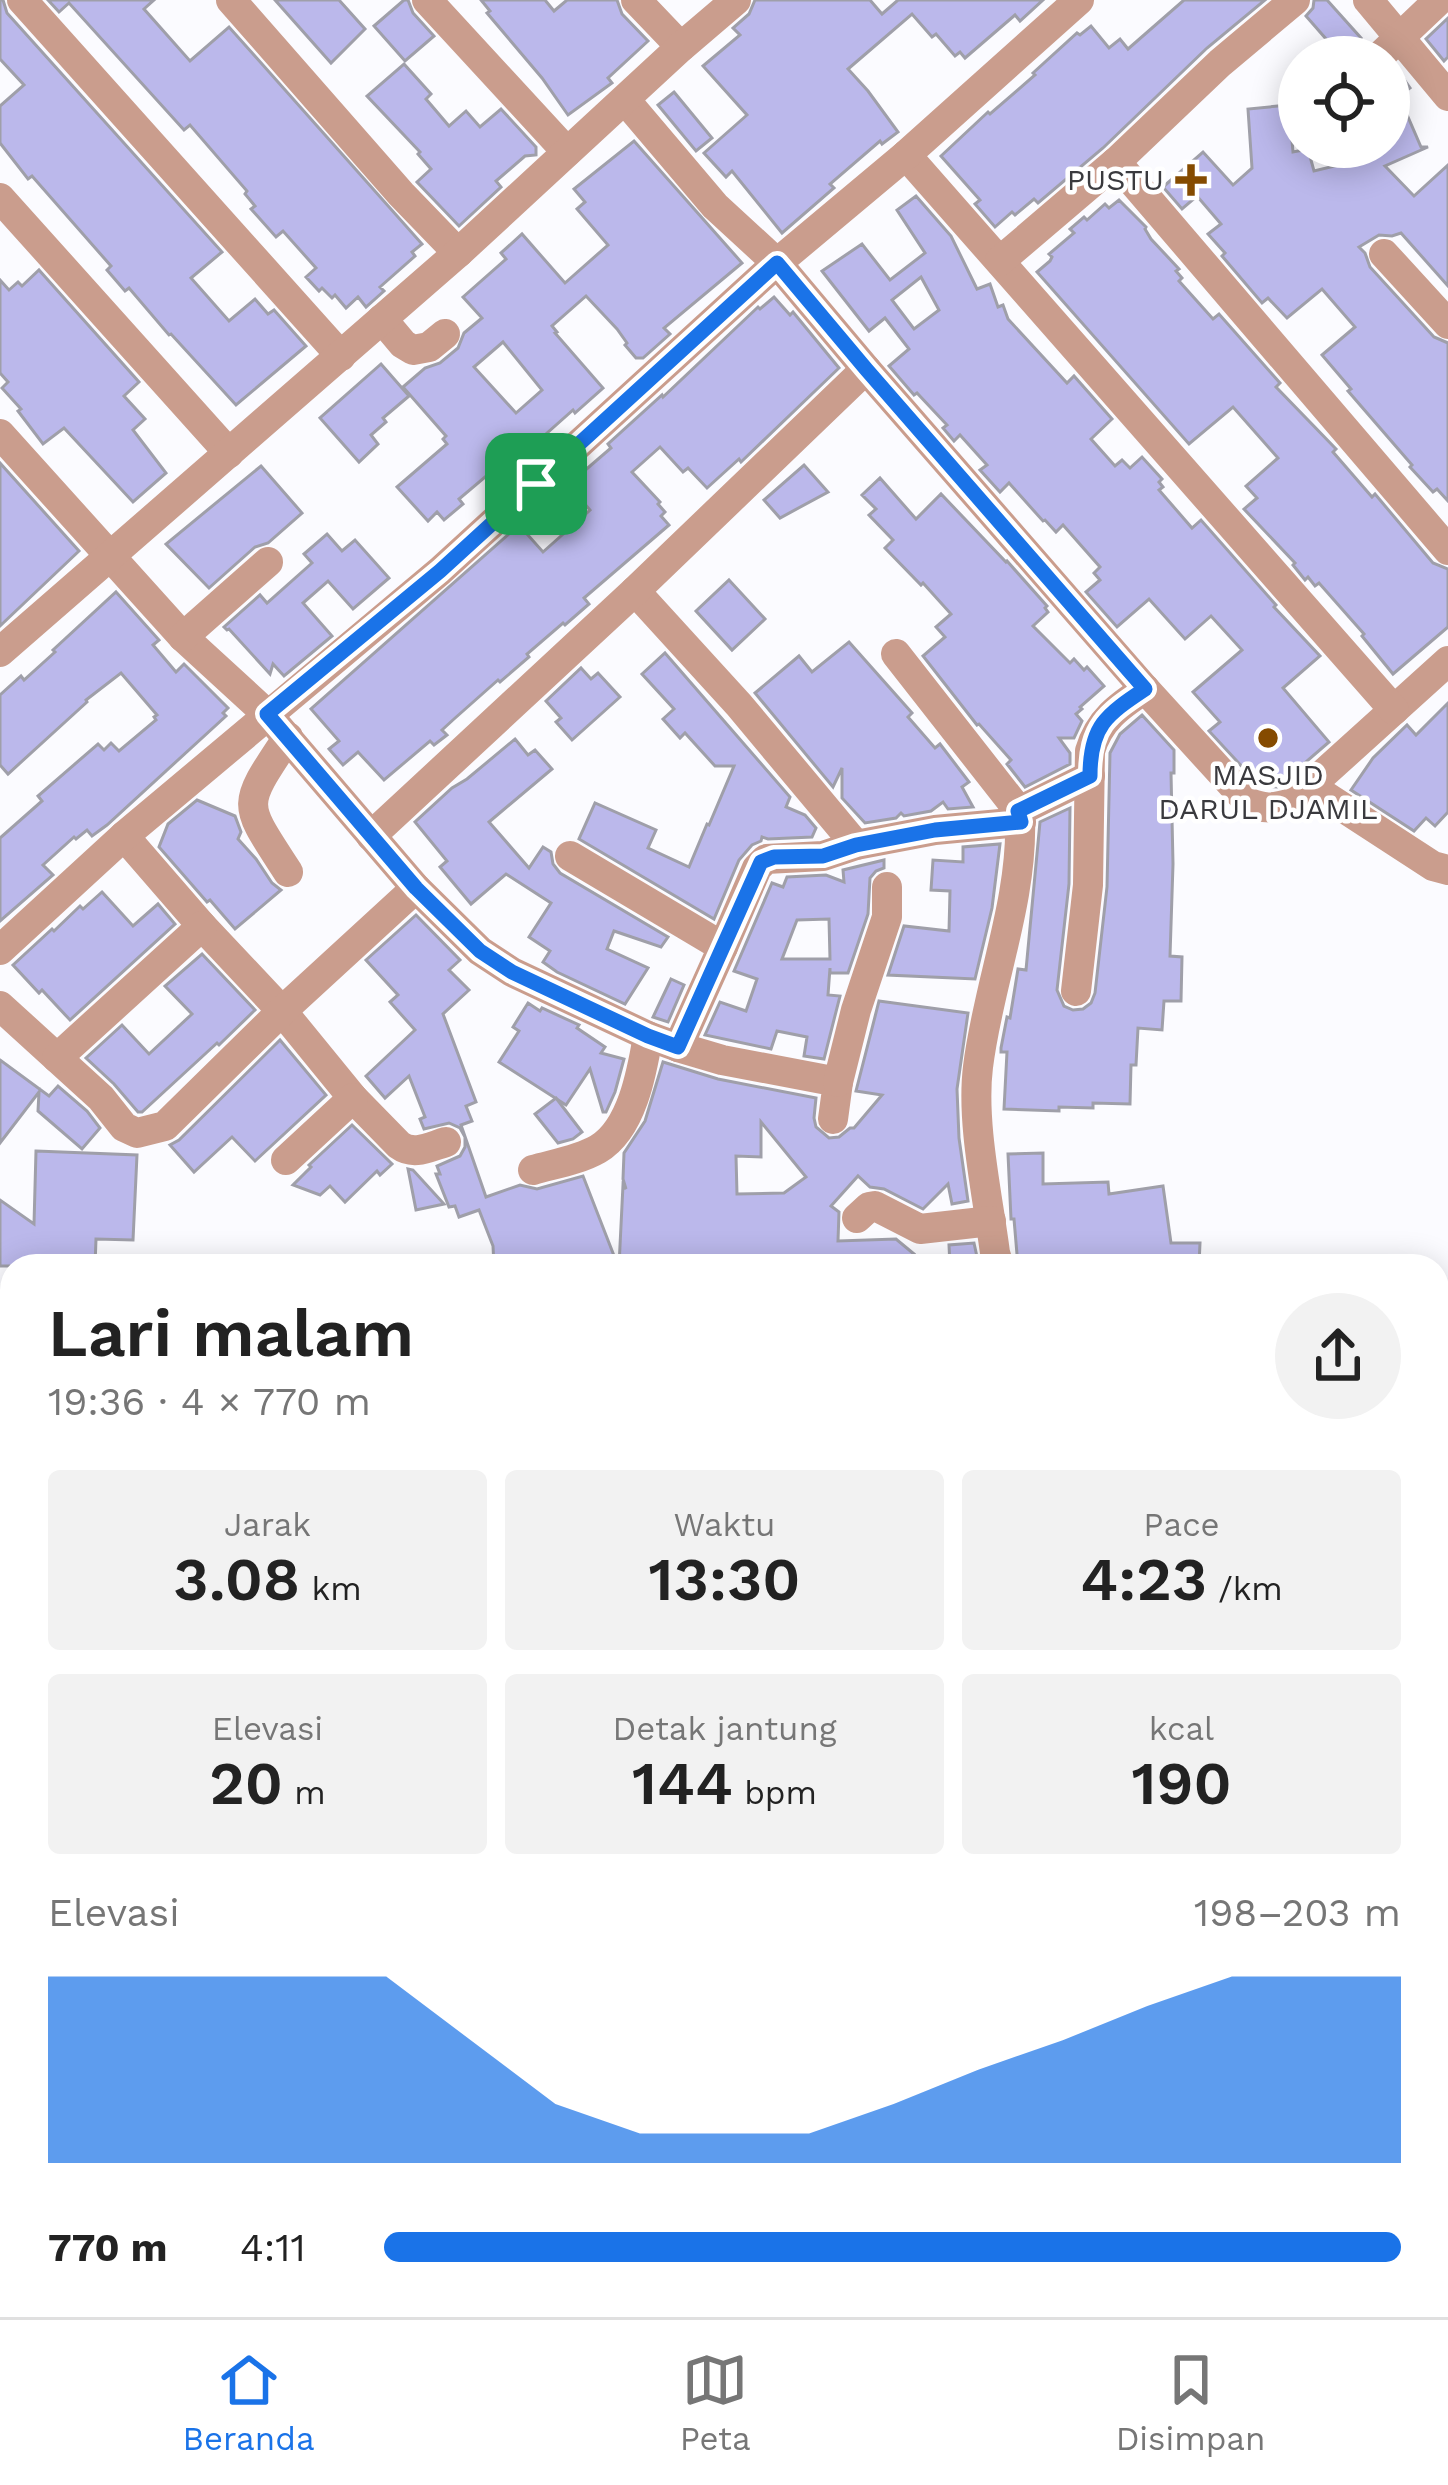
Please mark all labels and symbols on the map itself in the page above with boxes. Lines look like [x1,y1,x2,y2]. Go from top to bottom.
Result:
place label: PUSTU [1067,162,1164,197]
marker: PUSTU [1175,164,1207,196]
pin [485,433,587,535]
marker: MASJID DARUL DJAMIL [1255,725,1281,751]
place label: MASJID DARUL DJAMIL [1158,757,1378,826]

